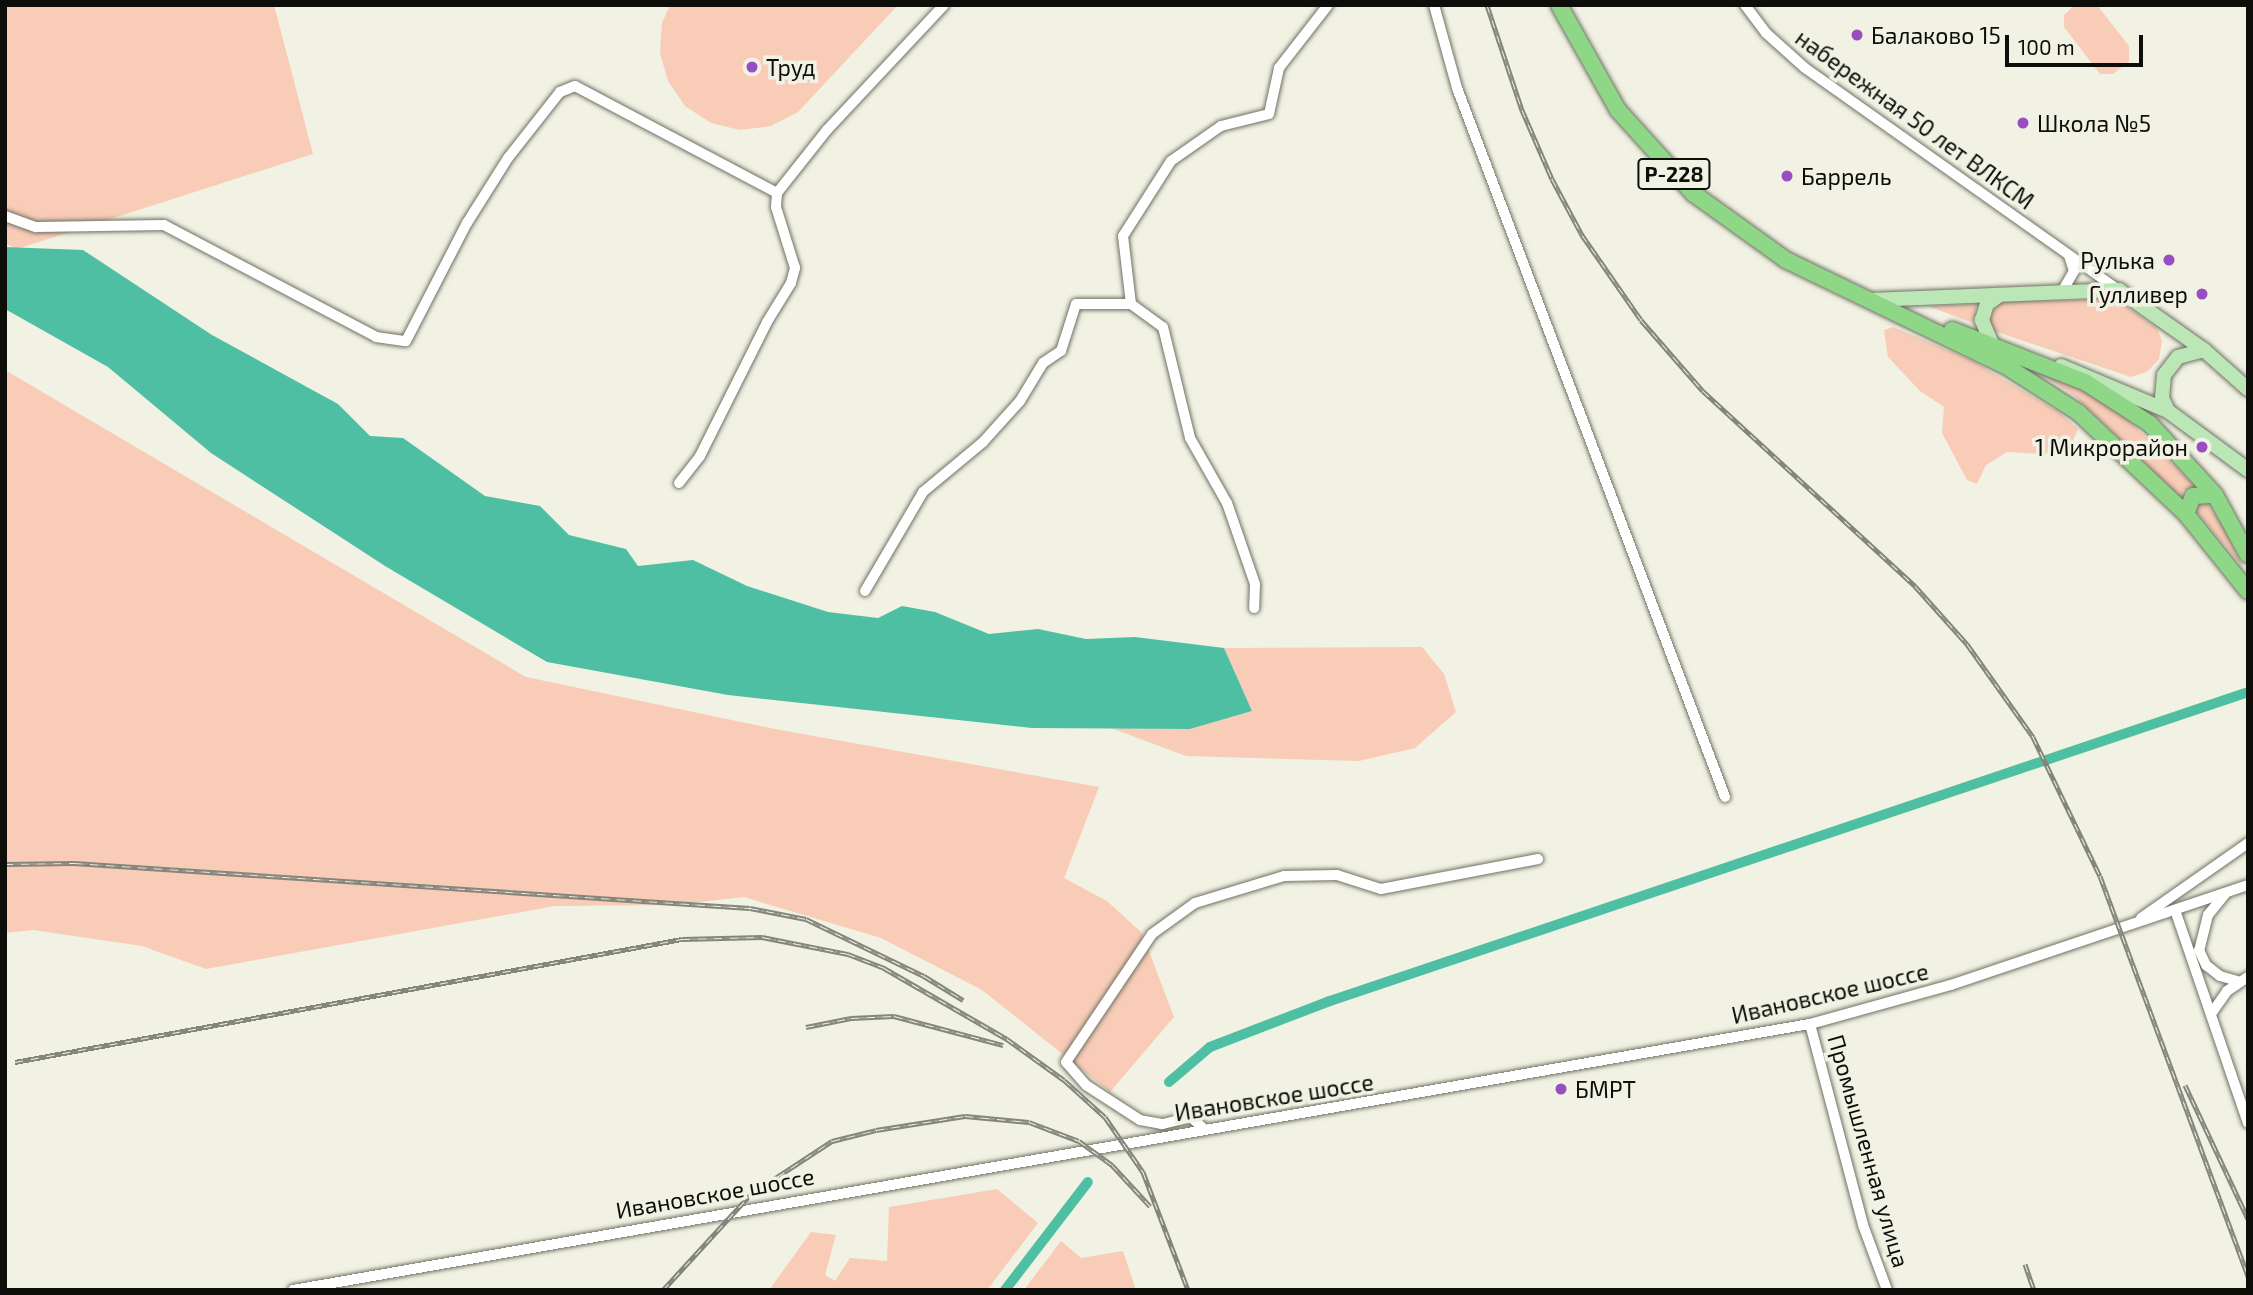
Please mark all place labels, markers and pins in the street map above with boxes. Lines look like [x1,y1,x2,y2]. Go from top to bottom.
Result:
place label: Балаково 15 [1871,21,2001,49]
marker: Балаково 15 [1849,27,1865,43]
place label: Труд [766,53,815,81]
marker: Труд [744,59,760,75]
place label: Школа №5 [2037,109,2151,137]
marker: Школа №5 [2015,115,2031,131]
place label: Баррель [1801,162,1892,190]
marker: Баррель [1779,168,1795,184]
place label: Рулька [2080,246,2155,274]
marker: Рулька [2161,252,2177,268]
place label: Гулливер [2089,280,2188,308]
marker: Гулливер [2194,286,2210,302]
place label: 1 Микрорайон [2035,433,2188,461]
marker: 1 Микрорайон [2194,439,2210,455]
place label: БМРТ [1575,1075,1636,1103]
marker: БМРТ [1553,1081,1569,1097]

